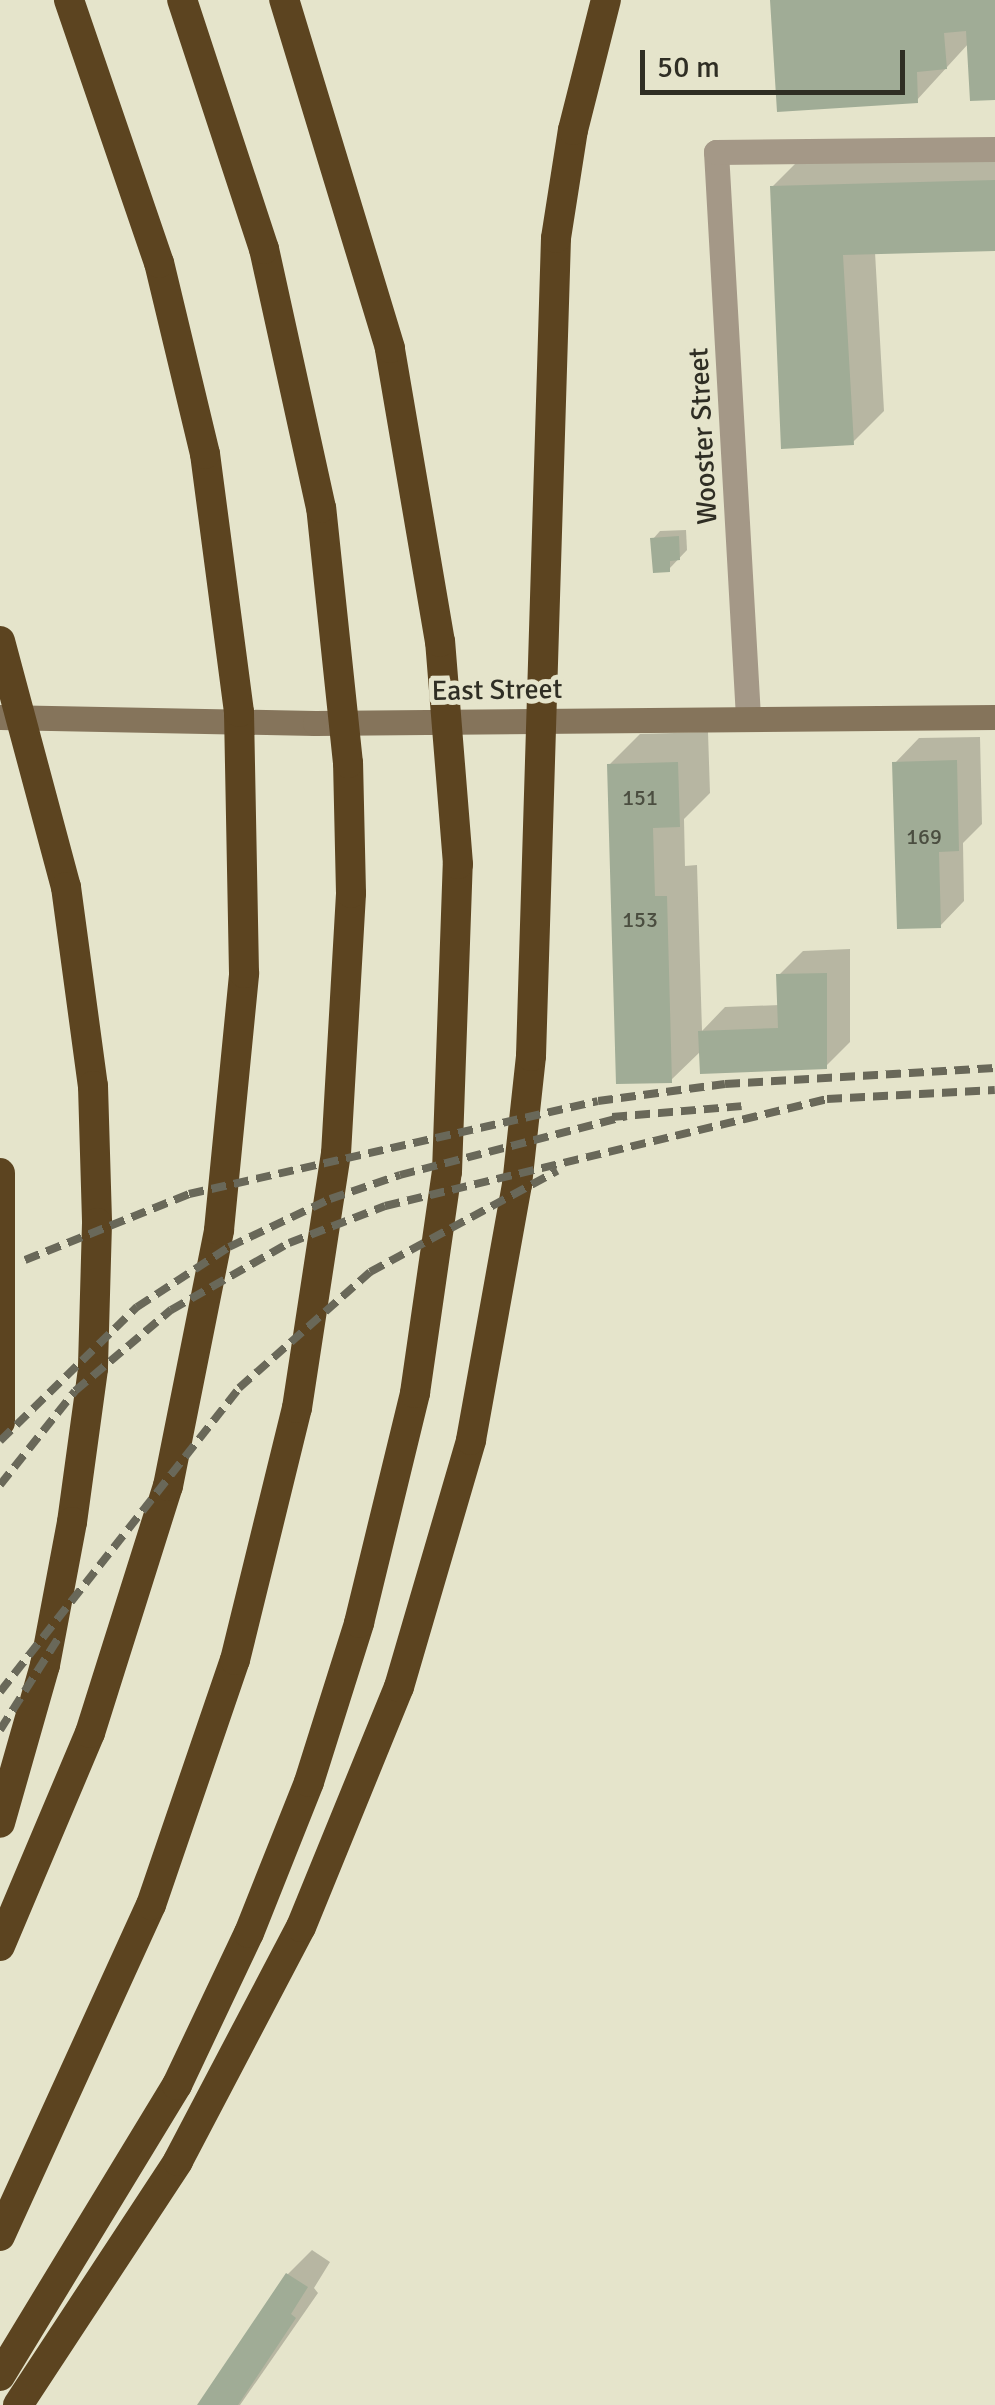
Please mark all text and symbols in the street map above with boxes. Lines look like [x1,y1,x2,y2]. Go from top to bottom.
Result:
scale bar [645,30,910,92]
text: 50 m [657,49,720,86]
street label: Wooster Street [682,347,724,525]
street label: East Street [431,672,563,708]
house number: 151 [622,785,658,811]
house number: 169 [906,824,942,850]
house number: 153 [622,907,658,933]

